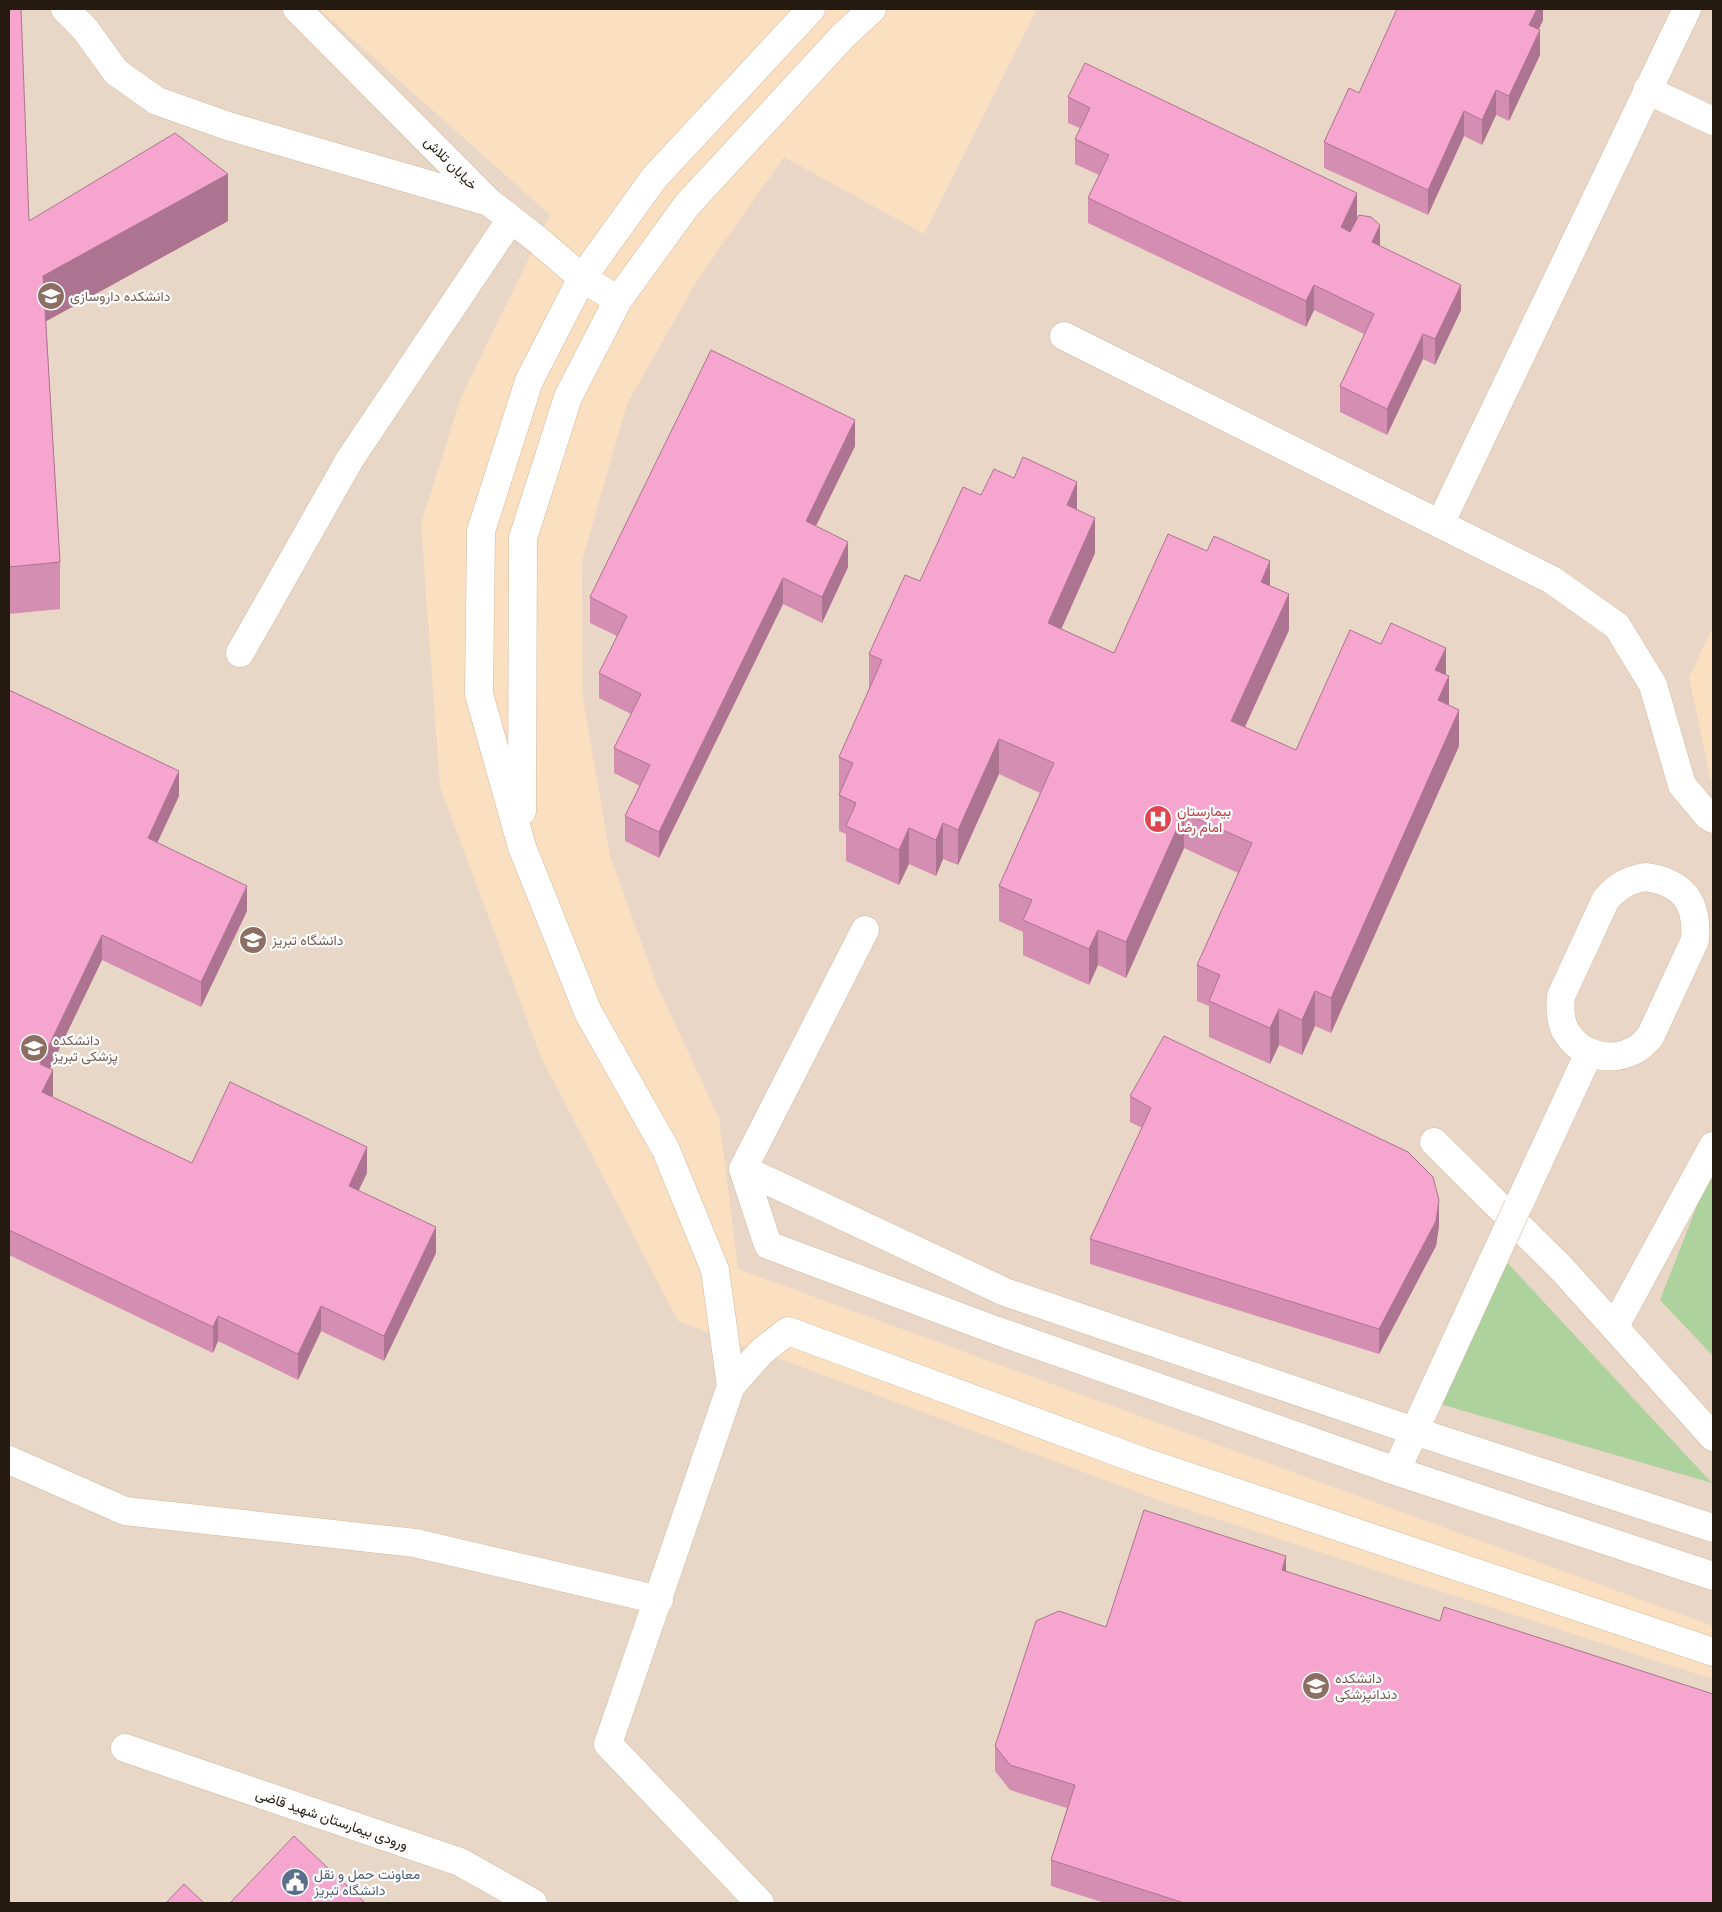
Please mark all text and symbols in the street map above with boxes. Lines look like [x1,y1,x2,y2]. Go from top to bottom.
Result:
street label: خیابان تلاش [420,133,481,194]
school or university icon: دانشکده داروسازی [36,281,66,311]
place label: دانشکده داروسازی [70,288,171,305]
place label: بیمارستان امام رضا [1177,803,1231,836]
hospital icon: بیمارستان امام رضا [1143,804,1173,834]
school or university icon: دانشگاه تبریز [238,925,268,955]
place label: دانشگاه تبریز [271,932,344,949]
place label: دانشکده پزشکی تبریز [52,1032,118,1066]
school or university icon: دانشکده پزشکی تبریز [19,1033,49,1063]
place label: دانشکده دندانپزشکی [1335,1670,1398,1704]
school or university icon: دانشکده دندانپزشکی [1301,1671,1331,1701]
street label: ورودی بیمارستان شهید قاضی [254,1785,410,1854]
place label: معاونت حمل و نقل دانشگاه تبریز [313,1866,420,1899]
public building icon: معاونت حمل و نقل دانشگاه تبریز [280,1867,310,1897]

